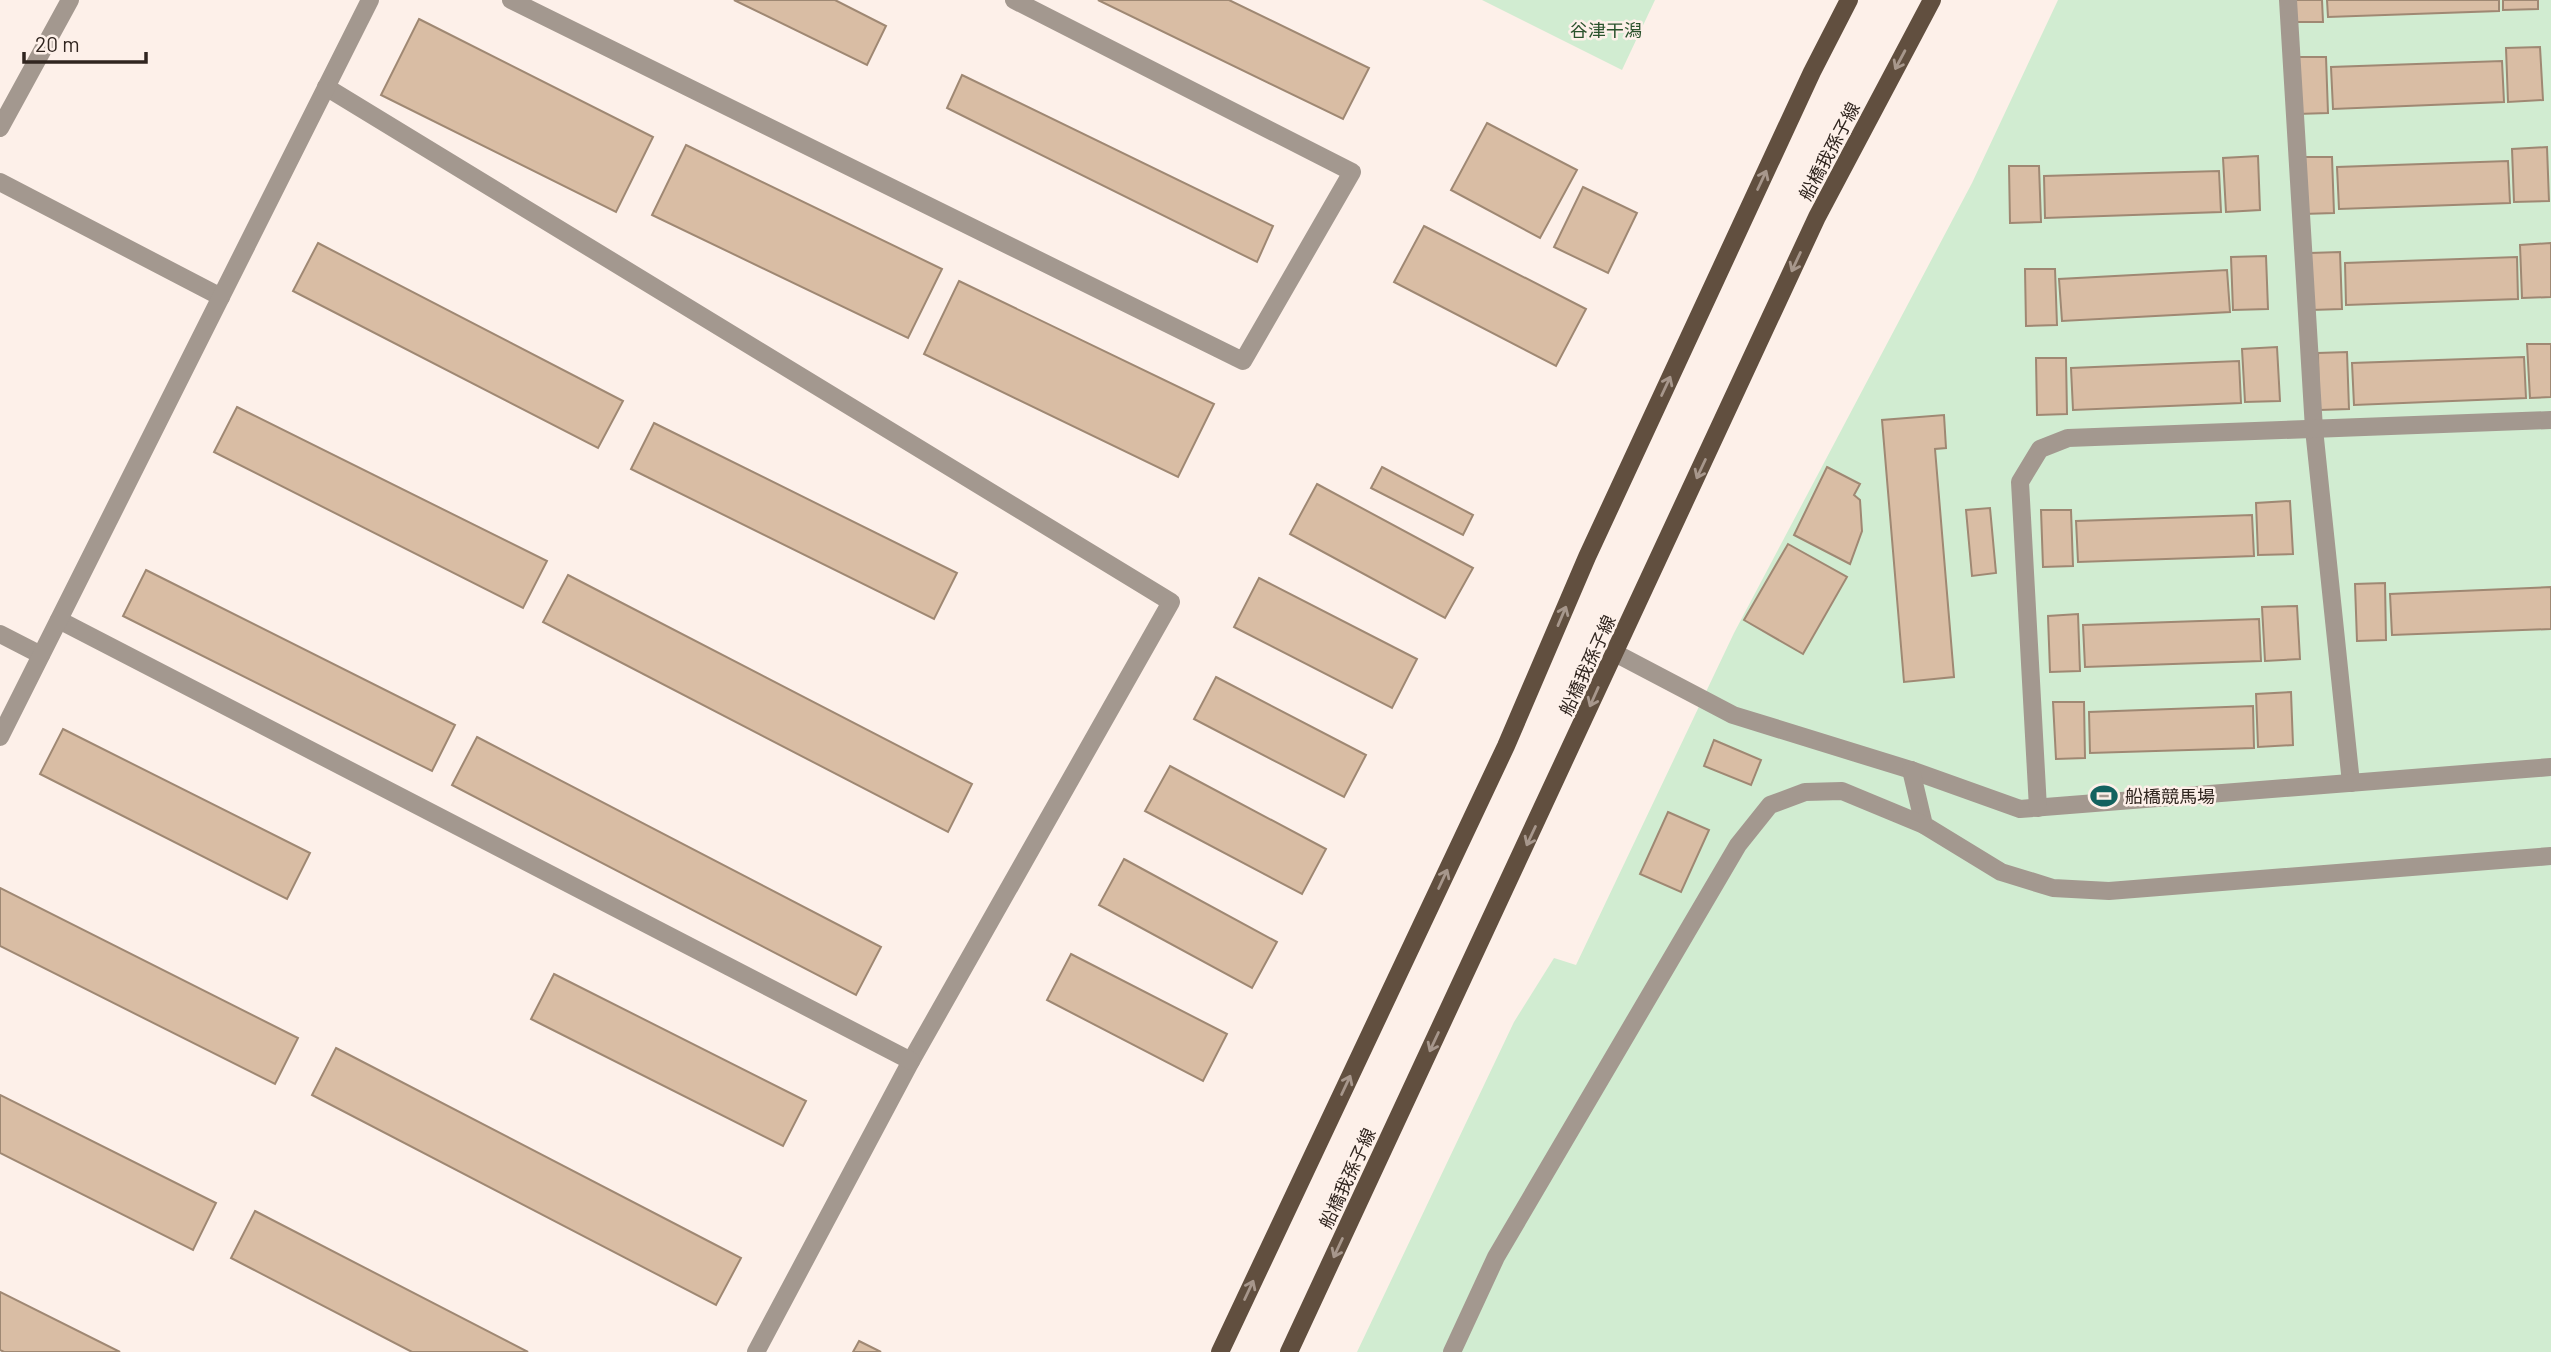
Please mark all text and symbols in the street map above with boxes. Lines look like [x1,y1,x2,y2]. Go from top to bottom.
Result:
park label: 谷津干潟 [1570,19,1642,41]
scale bar [24,21,147,65]
text: 20 m [35,31,80,56]
one-way arrow [1893,49,1907,70]
street label: 船橋我孫子線 [1794,98,1864,204]
one-way arrow [1756,170,1769,191]
one-way arrow [1789,251,1802,273]
one-way arrow [1660,376,1673,398]
one-way arrow [1694,458,1707,479]
one-way arrow [1556,606,1569,627]
street label: 船橋我孫子線 [1554,611,1620,719]
one-way arrow [1587,687,1600,708]
sports icon: 船橋競馬場 [2089,781,2119,811]
place label: 船橋競馬場 [2125,785,2215,807]
one-way arrow [1523,825,1537,846]
one-way arrow [1437,869,1451,890]
one-way arrow [1427,1031,1440,1052]
one-way arrow [1340,1074,1353,1096]
street label: 船橋我孫子線 [1314,1124,1380,1232]
one-way arrow [1330,1237,1344,1258]
one-way arrow [1243,1280,1256,1301]

